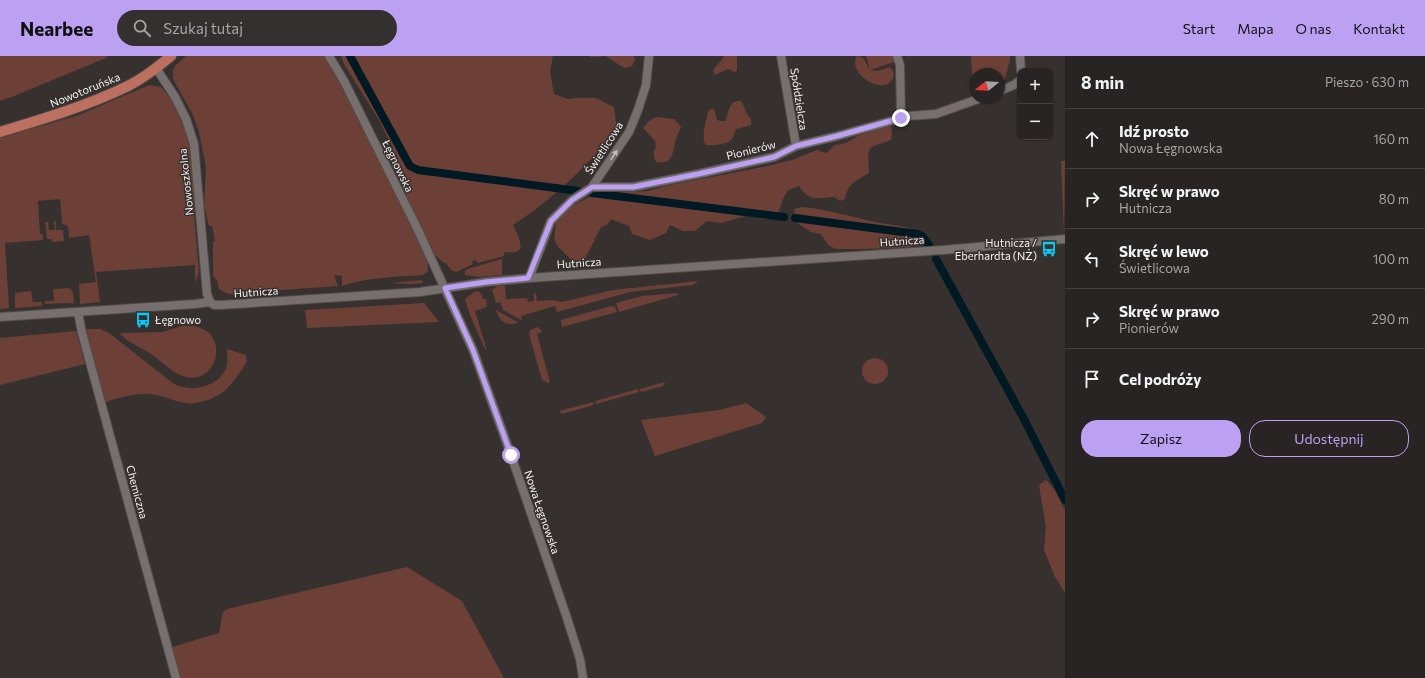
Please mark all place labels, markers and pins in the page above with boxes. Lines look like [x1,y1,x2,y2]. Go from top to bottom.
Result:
place label: Hutnicza / Eberhardta (NŻ) [955,236,1037,262]
bus stop icon: Hutnicza / Eberhardta (NŻ) [1040,240,1058,258]
bus stop icon: Łęgnowo [134,311,152,329]
place label: Łęgnowo [154,313,201,326]

